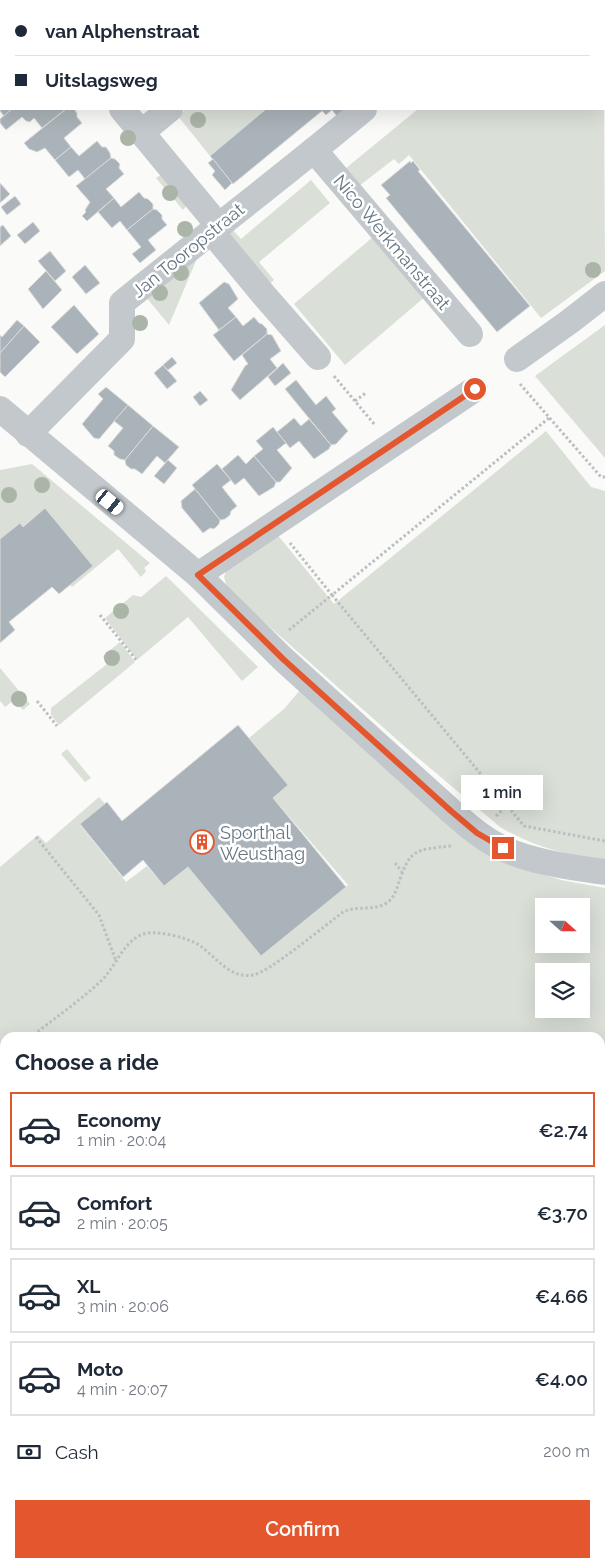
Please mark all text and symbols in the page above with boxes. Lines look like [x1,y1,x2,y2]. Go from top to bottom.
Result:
text: van Alphenstraat [45,20,200,42]
text: Uitslagsweg [45,69,158,91]
street label: Nico Werkmanstraat [329,170,455,314]
street label: Jan Tooropstraat [128,199,248,301]
route start [464,378,486,400]
car [93,487,126,517]
callout: 1 min [462,776,544,810]
text: 1 min [482,783,522,802]
place label: Sporthal Weusthag [220,822,305,864]
building icon: Sporthal Weusthag [189,829,215,855]
route end [492,837,514,859]
north arrow [535,898,590,952]
map controls [535,898,590,1018]
button: layers [535,963,590,1018]
text: Choose a ride [15,1049,159,1075]
icon: car [17,1107,62,1152]
text: Economy [77,1109,161,1131]
text: €2.74 [538,1119,588,1141]
text: 1 min · 20:04 [77,1131,166,1150]
icon: car [17,1190,62,1235]
text: Comfort [77,1192,152,1214]
text: €3.70 [537,1202,588,1224]
text: 2 min · 20:05 [77,1214,168,1233]
icon: car [17,1273,62,1318]
text: XL [77,1275,100,1297]
text: €4.66 [535,1285,588,1307]
text: 3 min · 20:06 [77,1297,169,1316]
icon: car [17,1356,62,1401]
text: Moto [77,1358,123,1380]
text: €4.00 [535,1368,588,1390]
text: 4 min · 20:07 [77,1380,168,1399]
icon: cash [15,1438,43,1466]
text: Cash [55,1441,99,1463]
text: 200 m [543,1442,590,1461]
button: Confirm [15,1500,590,1558]

